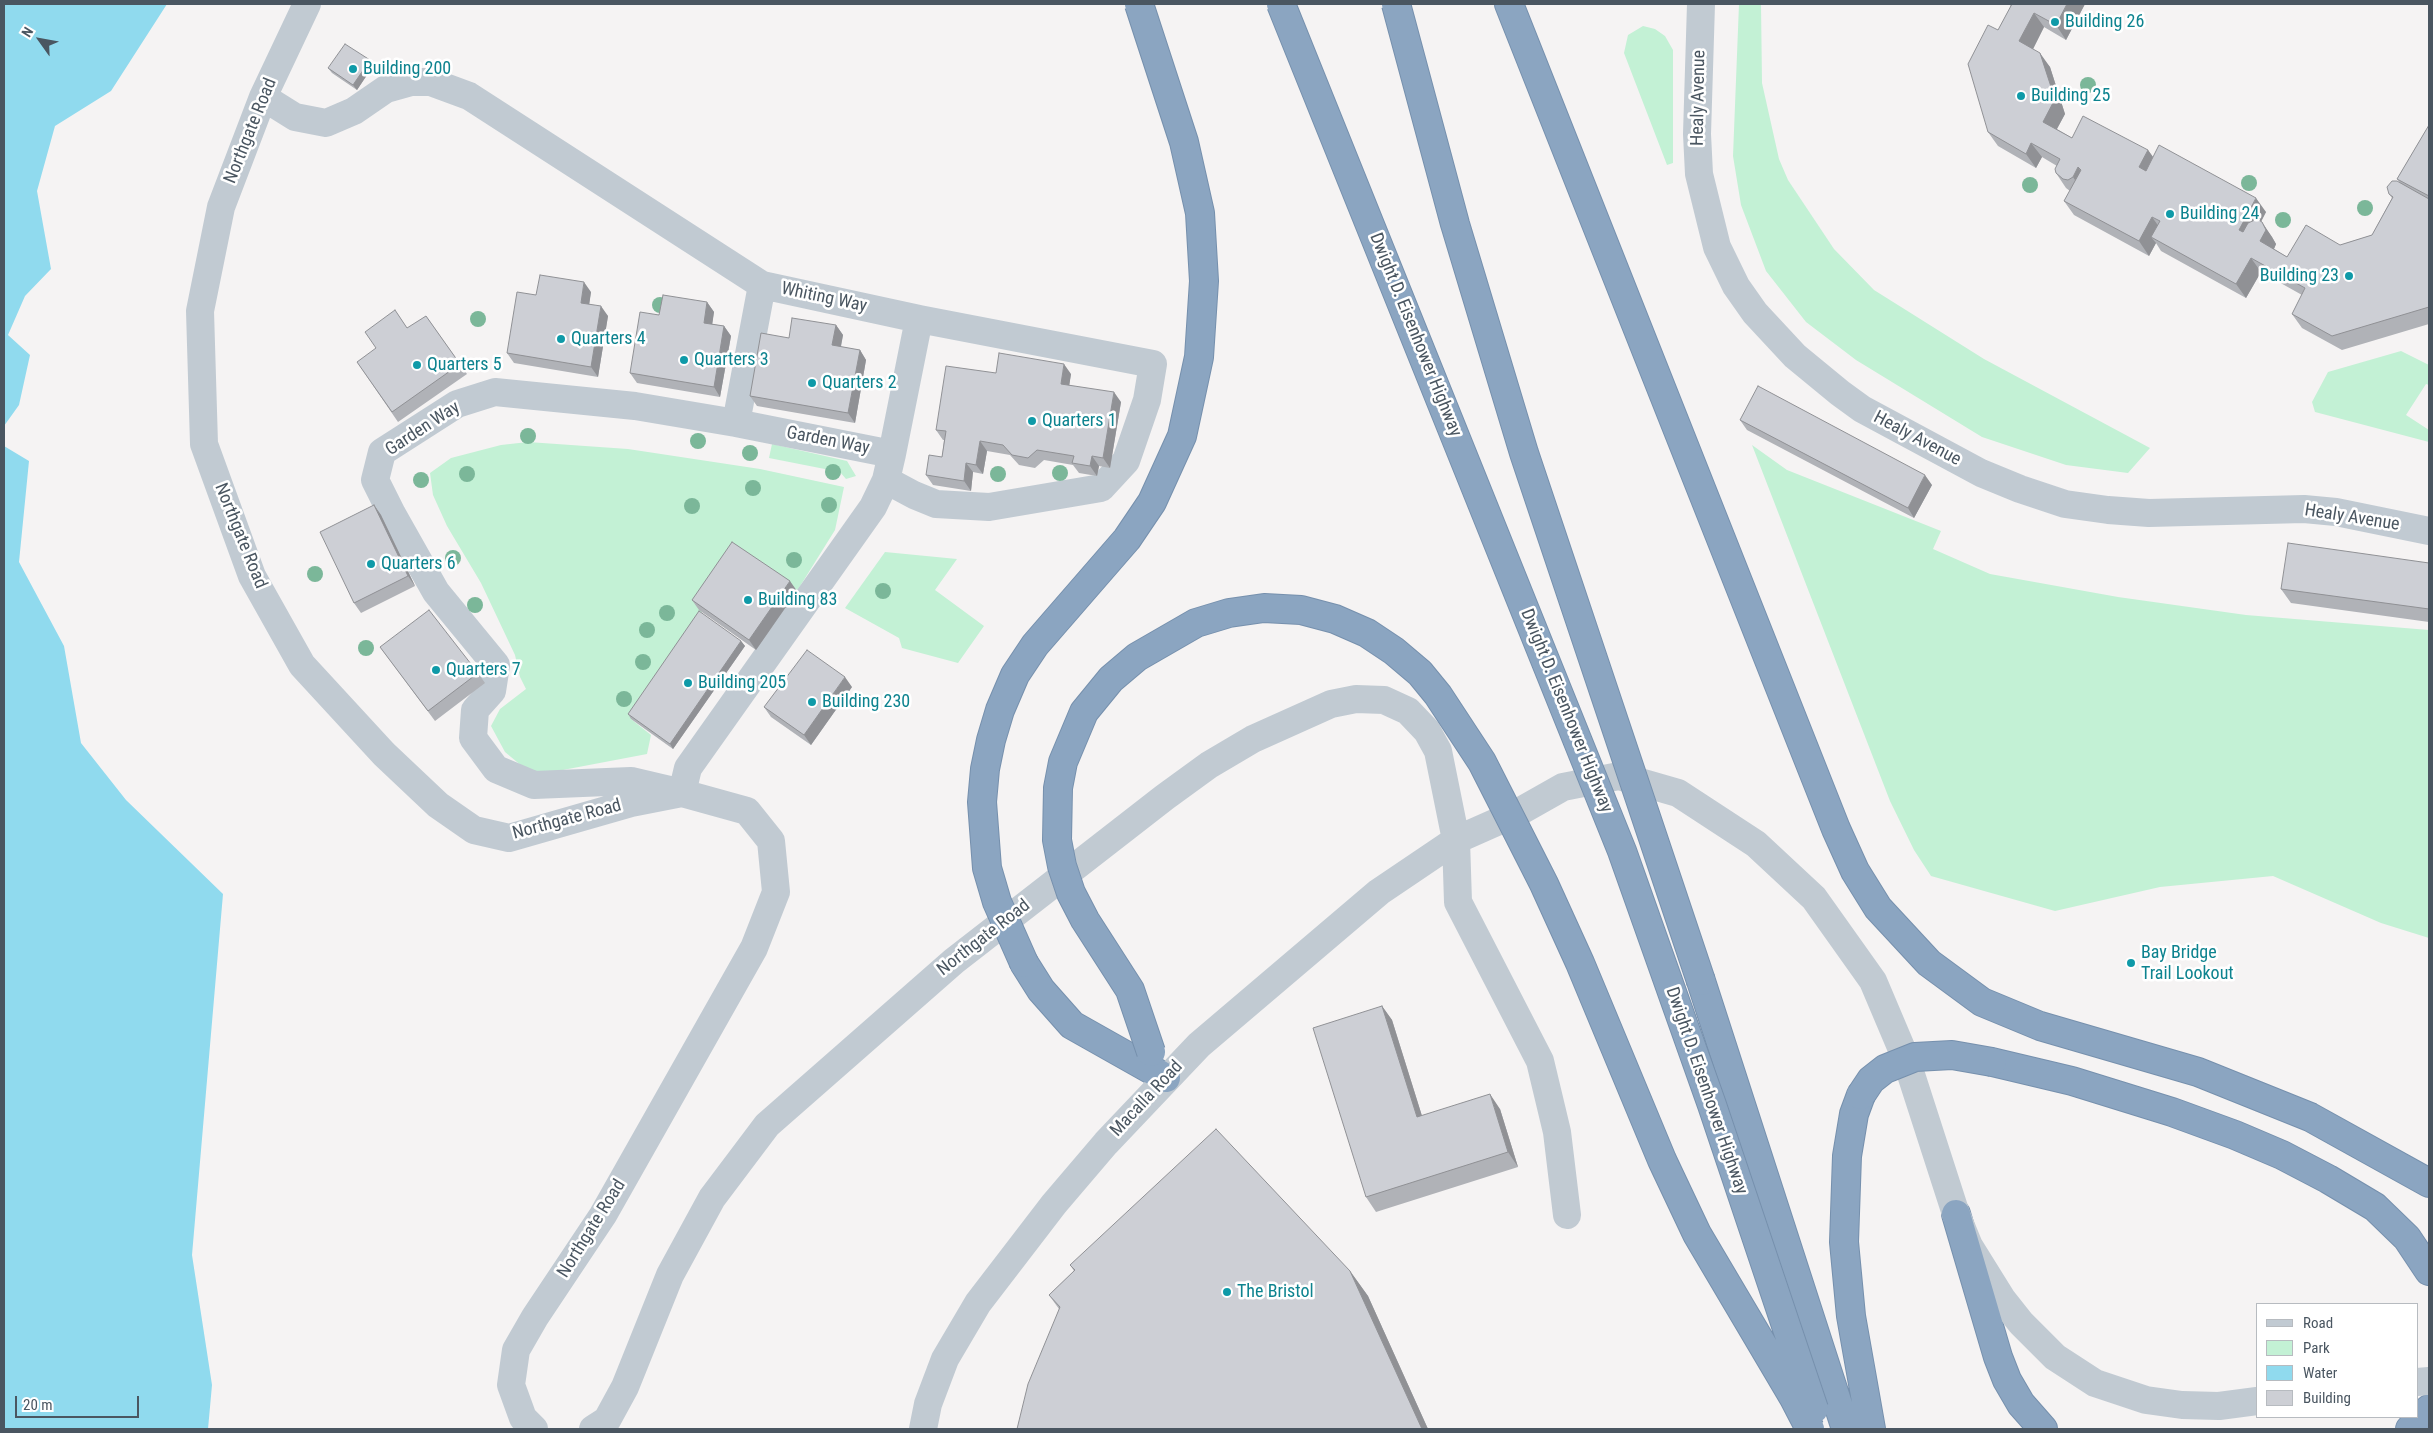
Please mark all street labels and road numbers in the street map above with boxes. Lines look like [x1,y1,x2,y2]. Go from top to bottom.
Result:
street label: Healy Avenue [1687,50,1711,146]
street label: Northgate Road [220,75,282,187]
street label: Dwight D. Eisenhower Highway [1364,230,1466,440]
street label: Whiting Way [779,278,869,318]
street label: Garden Way [382,397,464,461]
street label: Healy Avenue [1870,407,1964,471]
street label: Garden Way [785,422,871,460]
street label: Northgate Road [209,480,271,592]
street label: Healy Avenue [2303,500,2401,536]
street label: Dwight D. Eisenhower Highway [1515,606,1617,816]
street label: Northgate Road [510,795,624,845]
street label: Northgate Road [933,895,1035,981]
street label: Dwight D. Eisenhower Highway [1660,984,1752,1198]
street label: Macalla Road [1106,1056,1188,1142]
street label: Northgate Road [553,1176,631,1282]

